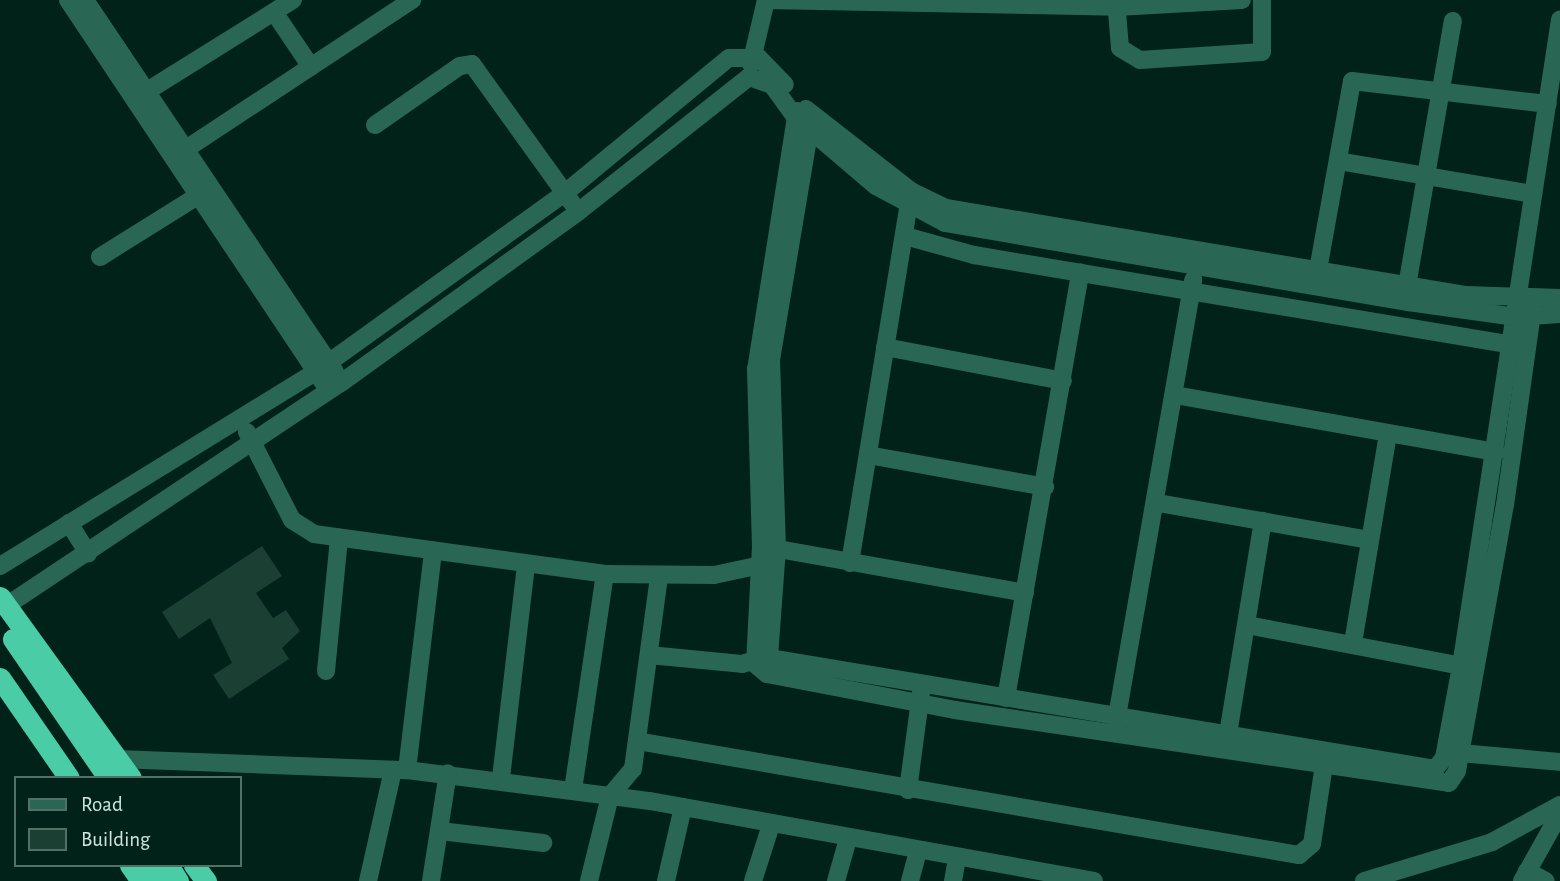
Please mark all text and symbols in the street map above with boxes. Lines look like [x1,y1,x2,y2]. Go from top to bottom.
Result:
legend [14,776,242,867]
text: Road [81,794,123,815]
text: Building [81,829,150,850]

